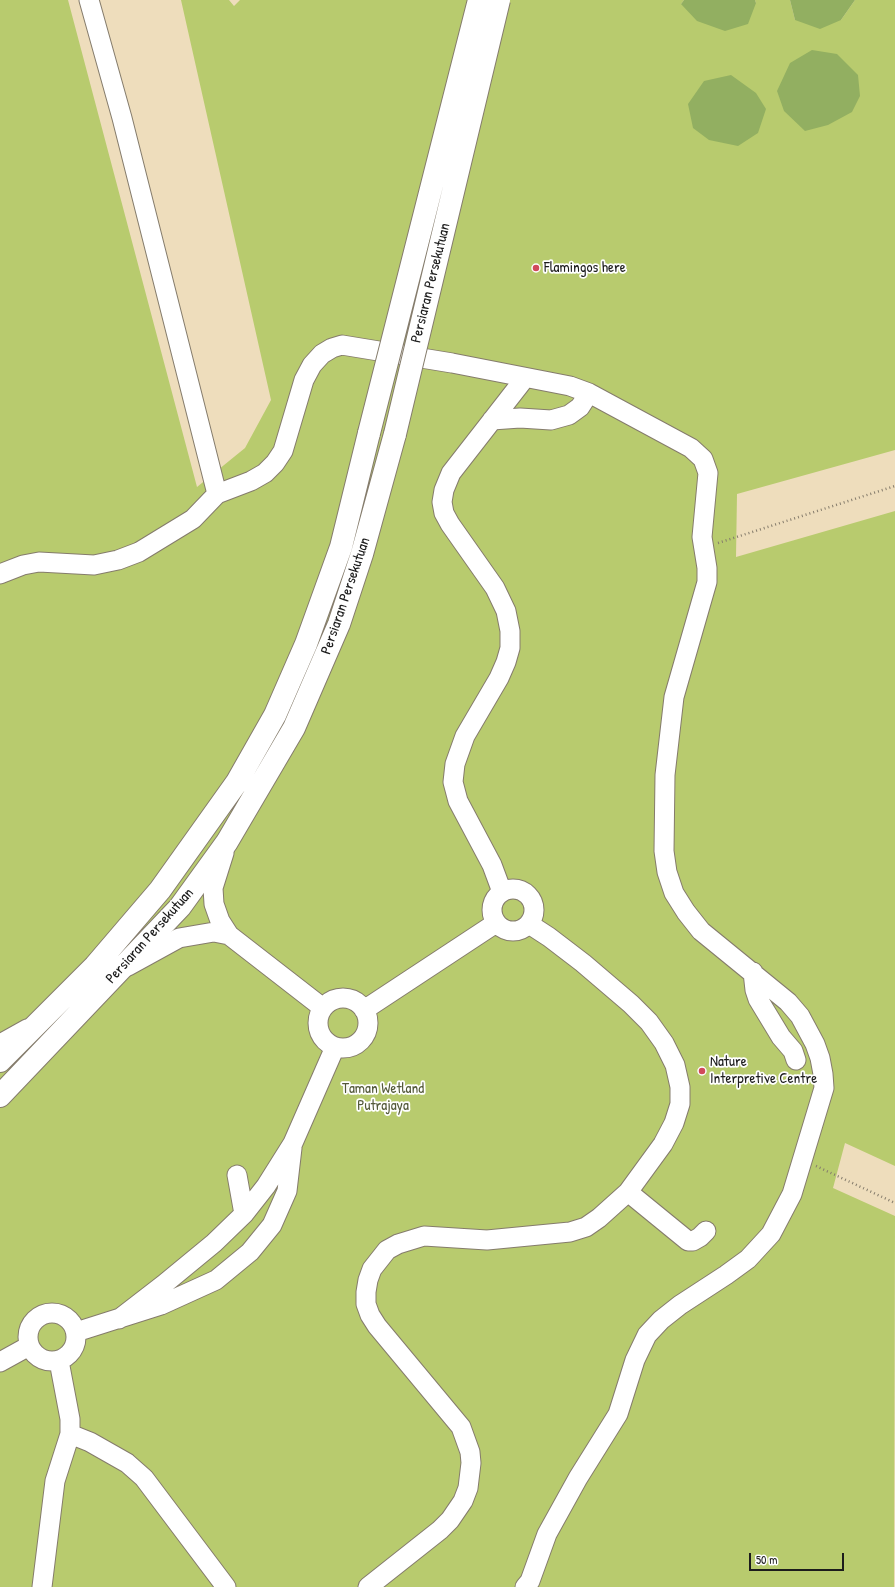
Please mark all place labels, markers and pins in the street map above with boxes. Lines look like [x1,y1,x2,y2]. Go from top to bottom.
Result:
place label: Flamingos here [544,259,626,277]
marker: Flamingos here [531,263,541,273]
place label: Nature Interpretive Centre [710,1053,817,1088]
marker: Nature Interpretive Centre [697,1066,707,1076]

